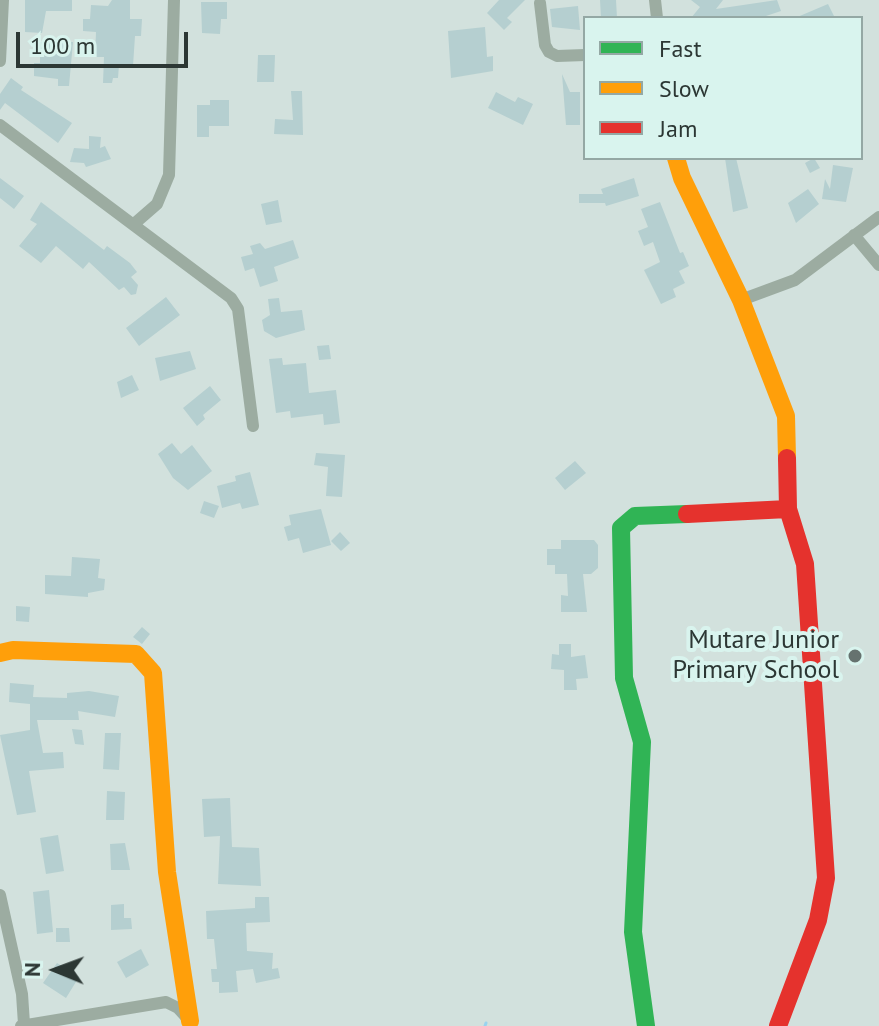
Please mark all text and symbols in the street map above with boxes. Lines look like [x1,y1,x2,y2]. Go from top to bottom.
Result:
scale bar [20,16,192,66]
legend [583,16,863,160]
text: 100 m [30,30,95,61]
text: Fast [659,33,702,64]
text: Slow [659,73,709,104]
text: Jam [659,113,697,144]
place label: Mutare Junior Primary School [672,625,839,686]
marker: Mutare Junior Primary School [846,647,864,665]
north arrow [16,930,96,1010]
text: N [18,962,46,977]

